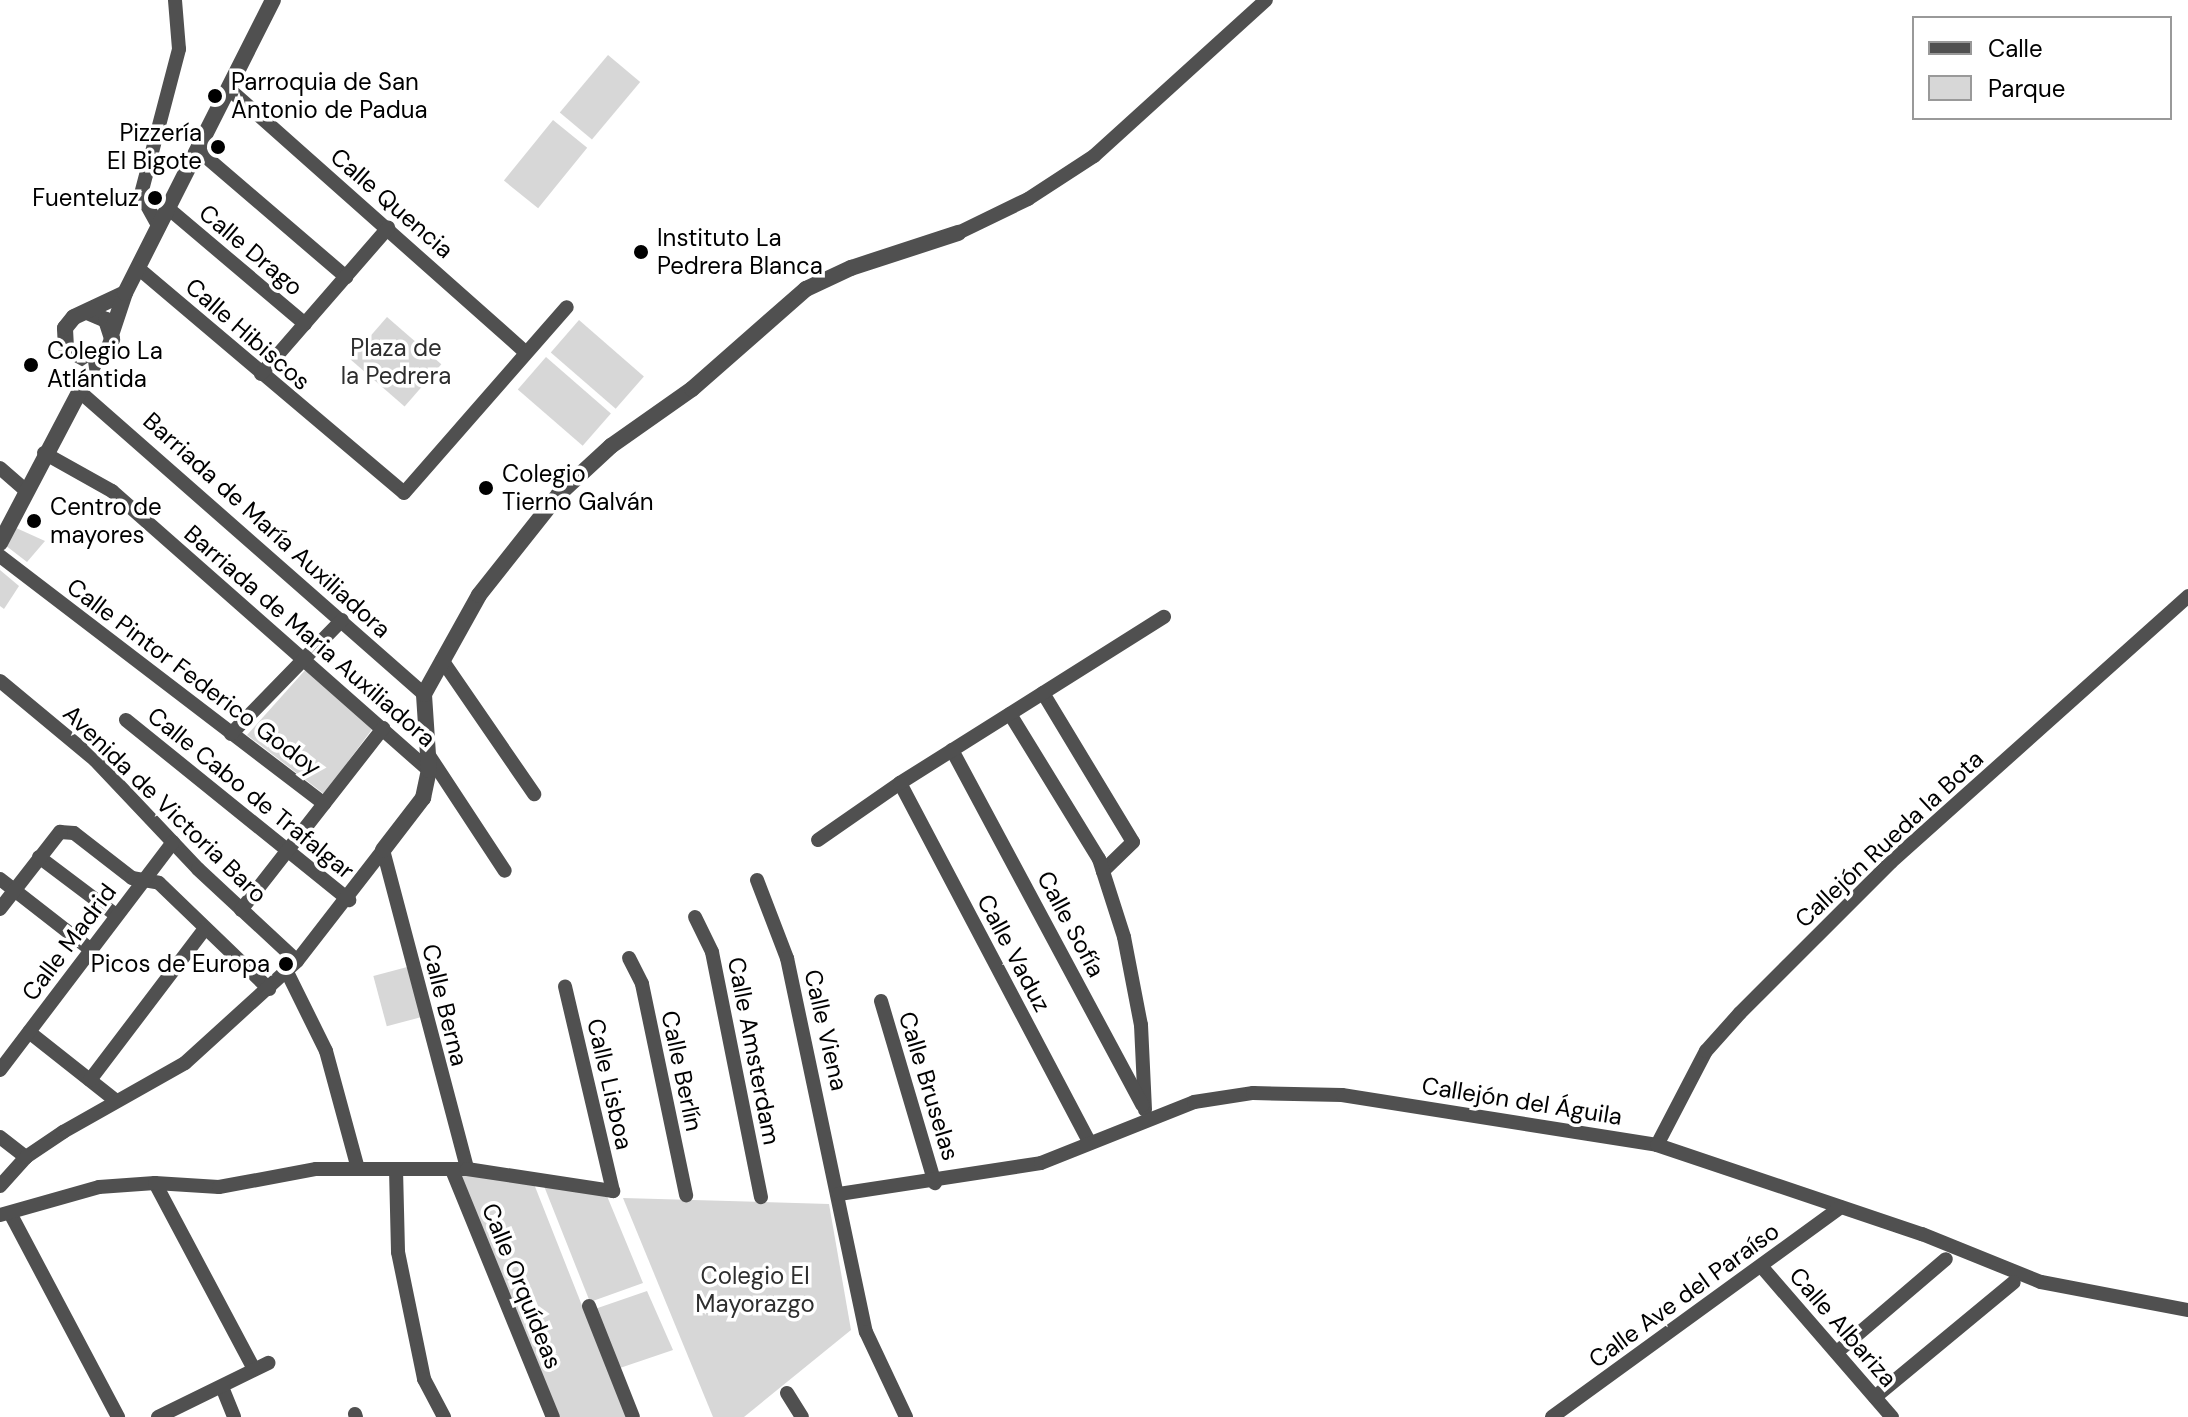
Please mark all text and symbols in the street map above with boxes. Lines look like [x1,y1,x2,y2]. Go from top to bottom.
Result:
legend [1912,16,2172,120]
text: Calle [1988,33,2043,64]
place label: Parroquia de San Antonio de Padua [231,68,428,124]
text: Parque [1988,73,2065,104]
marker: Parroquia de San Antonio de Padua [206,87,224,105]
place label: Pizzería El Bigote [107,119,202,175]
marker: Pizzería El Bigote [209,138,227,156]
street label: Calle Quencia [325,142,459,264]
place label: Fuenteluz [32,184,139,212]
marker: Fuenteluz [146,189,164,207]
street label: Calle Drago [193,198,309,302]
place label: Instituto La Pedrera Blanca [657,224,823,280]
marker: Instituto La Pedrera Blanca [632,243,650,261]
street label: Calle Hibiscos [180,272,316,396]
park label: Plaza de la Pedrera [341,334,451,390]
place label: Colegio La Atlántida [47,337,163,393]
marker: Colegio La Atlántida [22,356,40,374]
street label: Barriada de María Auxiliadora [137,406,397,644]
place label: Colegio Tierno Galván [502,460,654,516]
marker: Colegio Tierno Galván [477,479,495,497]
place label: Centro de mayores [50,493,162,549]
marker: Centro de mayores [25,512,43,530]
street label: Barriada de Maria Auxiliadora [178,519,442,753]
street label: Calle Pintor Federico Godoy [61,572,327,782]
street label: Avenida de Victoria Baro [57,699,273,909]
street label: Calle Cabo de Trafalgar [142,701,360,885]
street label: Callejón Rueda la Bota [1789,744,1989,934]
street label: Calle Sofía [1031,866,1111,982]
street label: Calle Madrid [16,878,122,1006]
street label: Calle Vaduz [971,889,1057,1017]
street label: Calle Berna [416,941,474,1069]
place label: Picos de Europa [91,950,270,978]
marker: Picos de Europa [277,955,295,973]
street label: Calle Amsterdam [722,955,786,1147]
street label: Calle Viena [798,967,854,1093]
street label: Calle Berlín [655,1008,709,1134]
street label: Calle Bruselas [893,1008,965,1164]
street label: Calle Lisboa [581,1016,639,1152]
street label: Callejón del Águila [1420,1071,1624,1131]
street label: Calle Orquídeas [476,1199,568,1373]
street label: Calle Ave del Paraíso [1583,1216,1785,1374]
street label: Calle Albariza [1783,1261,1903,1393]
park label: Colegio El Mayorazgo [695,1262,815,1318]

